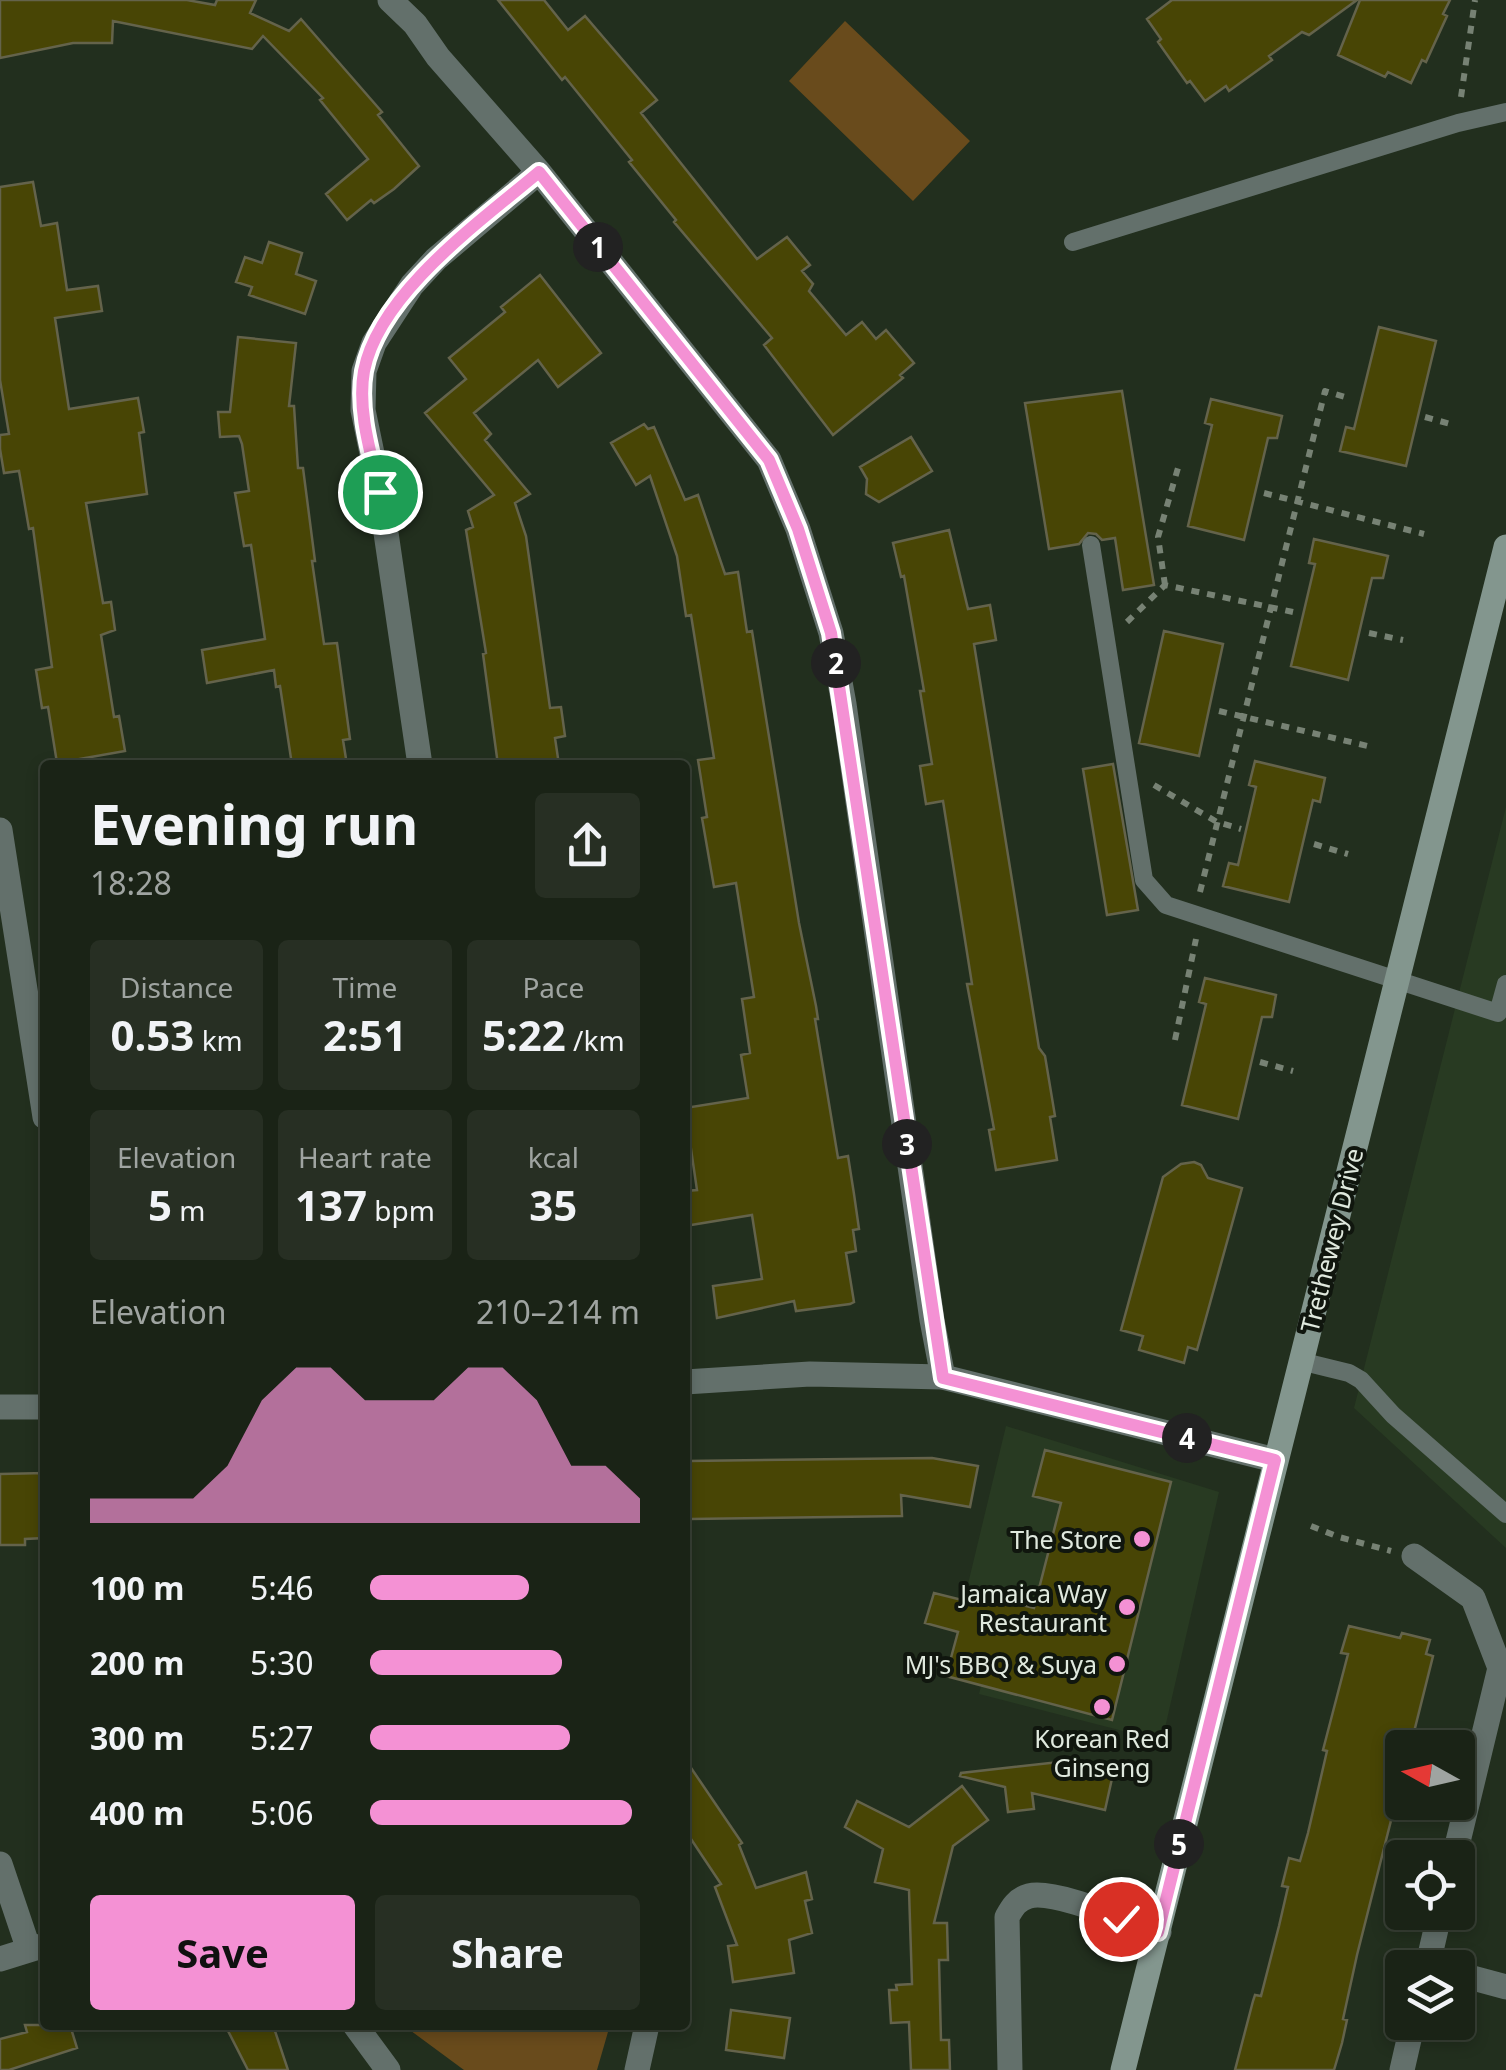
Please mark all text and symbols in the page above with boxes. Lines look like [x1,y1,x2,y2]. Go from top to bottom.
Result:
pin: 1 [573,222,623,272]
text: 1 [590,228,606,266]
pin [338,450,423,535]
icon: arrive [353,465,408,520]
pin: 2 [811,638,861,688]
text: 2 [828,644,844,682]
text: Evening run [90,786,418,861]
button: share [535,793,640,898]
text: 18:28 [90,861,172,904]
text: Distance [120,968,233,1006]
text: Time [333,968,397,1006]
text: Pace [522,968,584,1006]
text: 0.53 [111,1006,194,1063]
text: 2:51 [323,1006,407,1063]
text: 5:22 [482,1006,566,1063]
text: km [194,1021,243,1059]
text: /km [566,1021,625,1059]
pin: 3 [882,1119,932,1169]
text: 3 [899,1125,915,1163]
text: Elevation [117,1138,236,1176]
text: Heart rate [298,1138,432,1176]
text: kcal [528,1138,579,1176]
street label: Trethewey Drive [1292,1144,1370,1336]
text: 5 [148,1176,172,1233]
text: 137 [295,1176,367,1233]
text: 35 [529,1176,577,1233]
text: m [172,1191,205,1229]
text: bpm [367,1191,435,1229]
text: Elevation [90,1290,227,1333]
text: 210–214 m [476,1290,640,1333]
pin: 4 [1162,1413,1212,1463]
text: 4 [1179,1419,1195,1457]
place label: The Store [1010,1522,1122,1556]
marker: The Store [1131,1528,1153,1550]
text: 100 m [90,1566,184,1609]
text: 5:46 [250,1566,314,1609]
place label: Jamaica Way Restaurant [958,1576,1107,1639]
marker: Jamaica Way Restaurant [1116,1596,1138,1618]
text: 200 m [90,1641,184,1684]
text: 5:30 [250,1641,314,1684]
place label: MJ's BBQ & Suya [905,1647,1097,1681]
marker: MJ's BBQ & Suya [1106,1653,1128,1675]
marker: Korean Red Ginseng [1091,1696,1113,1718]
text: 300 m [90,1716,184,1759]
text: 5:27 [250,1716,314,1759]
place label: Korean Red Ginseng [1034,1721,1170,1784]
north arrow [1385,1730,1475,1820]
map controls [1385,1730,1475,2040]
text: 400 m [90,1791,184,1834]
text: 5:06 [250,1791,314,1834]
pin: 5 [1154,1819,1204,1869]
text: 5 [1171,1825,1187,1863]
button: locate [1385,1840,1475,1930]
pin [1079,1877,1164,1962]
icon: check [1094,1892,1149,1947]
button: Save [90,1895,355,2010]
button: Share [375,1895,640,2010]
button: layers [1385,1950,1475,2040]

